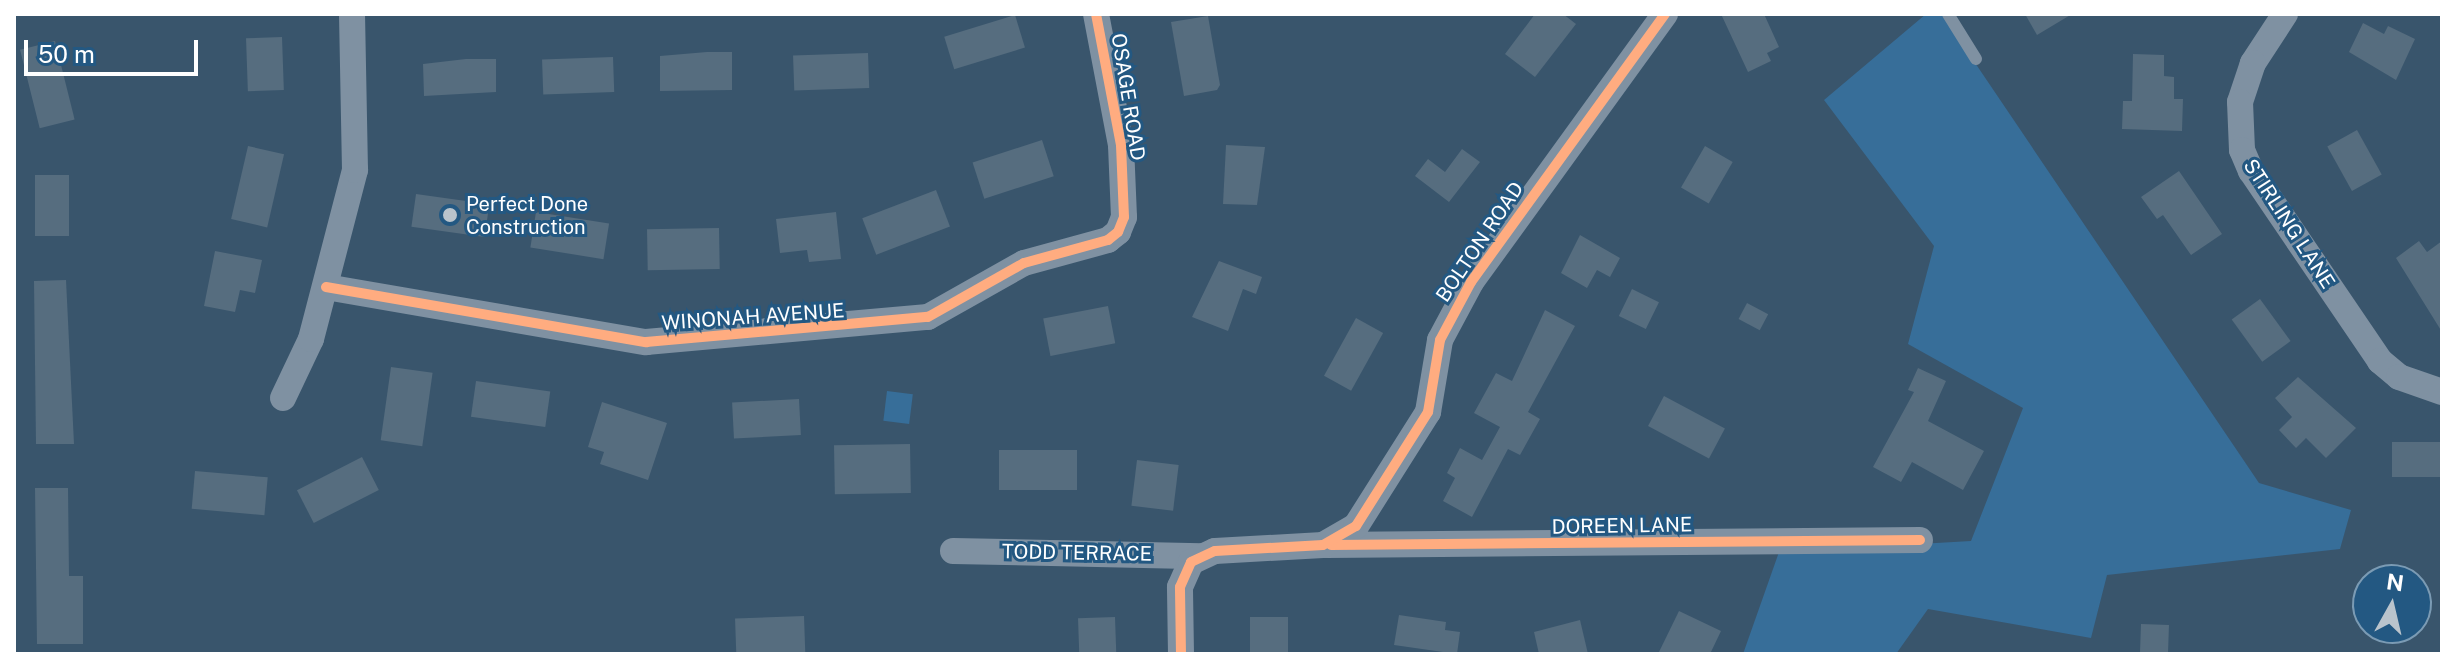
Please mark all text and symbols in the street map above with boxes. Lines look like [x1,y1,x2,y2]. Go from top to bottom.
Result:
scale bar [28,24,202,74]
street label: OSAGE ROAD [1106,32,1150,162]
text: 50 m [38,40,95,68]
street label: STIRLING LANE [2238,155,2340,293]
street label: BOLTON ROAD [1431,177,1529,307]
place label: Perfect Done Construction [466,192,588,239]
marker: Perfect Done Construction [441,206,459,224]
street label: WINONAH AVENUE [661,299,845,335]
street label: DOREEN LANE [1551,513,1693,539]
street label: TODD TERRACE [1002,540,1152,566]
north arrow [2352,564,2432,644]
text: N [2385,568,2405,596]

